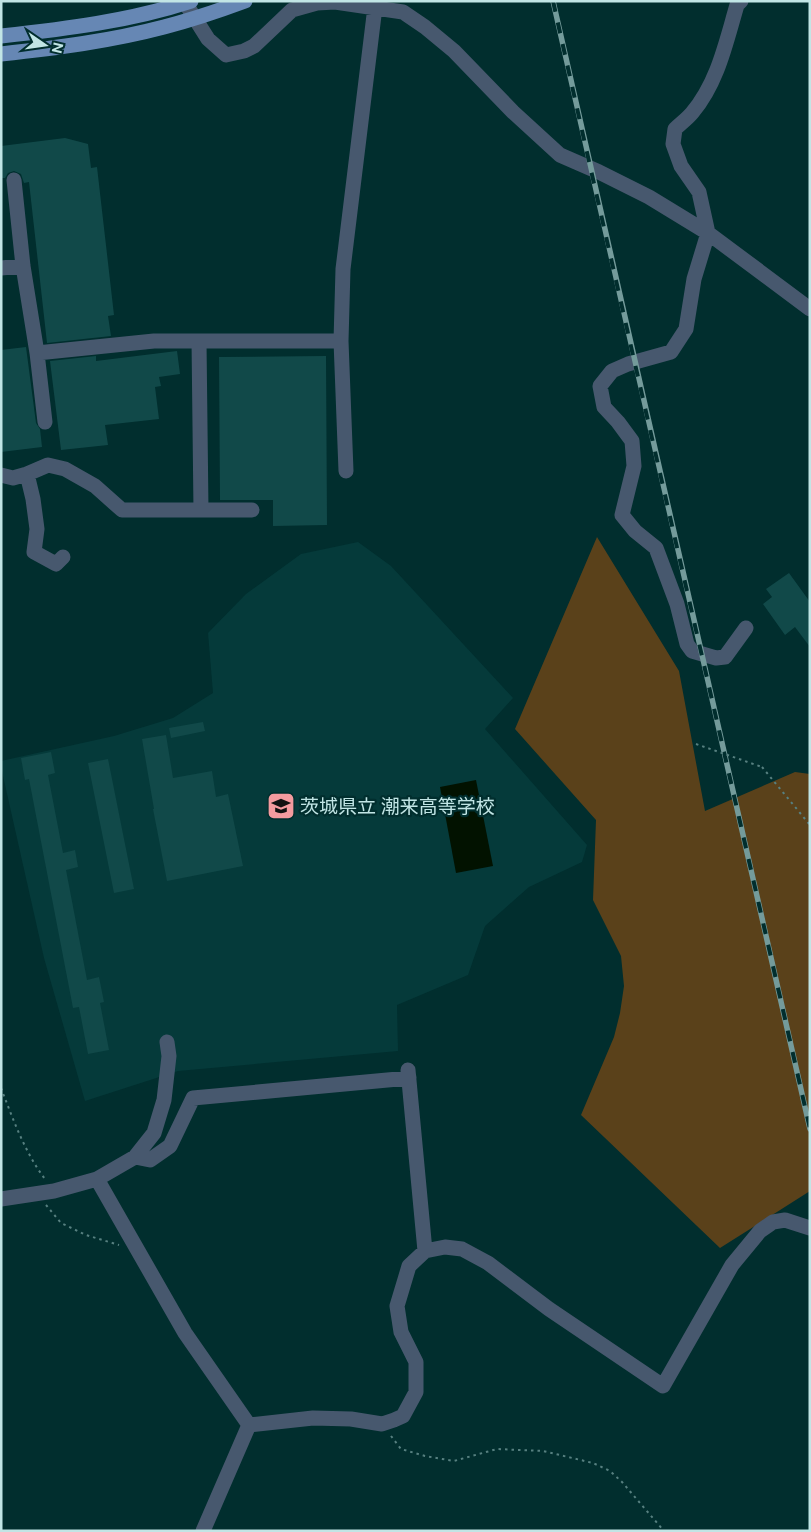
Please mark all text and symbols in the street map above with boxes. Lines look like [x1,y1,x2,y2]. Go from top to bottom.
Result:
north arrow [20,20,70,70]
text: N [48,41,67,55]
school or university icon: 茨城県立 潮来高等学校 [266,791,296,821]
place label: 茨城県立 潮来高等学校 [300,795,495,818]

